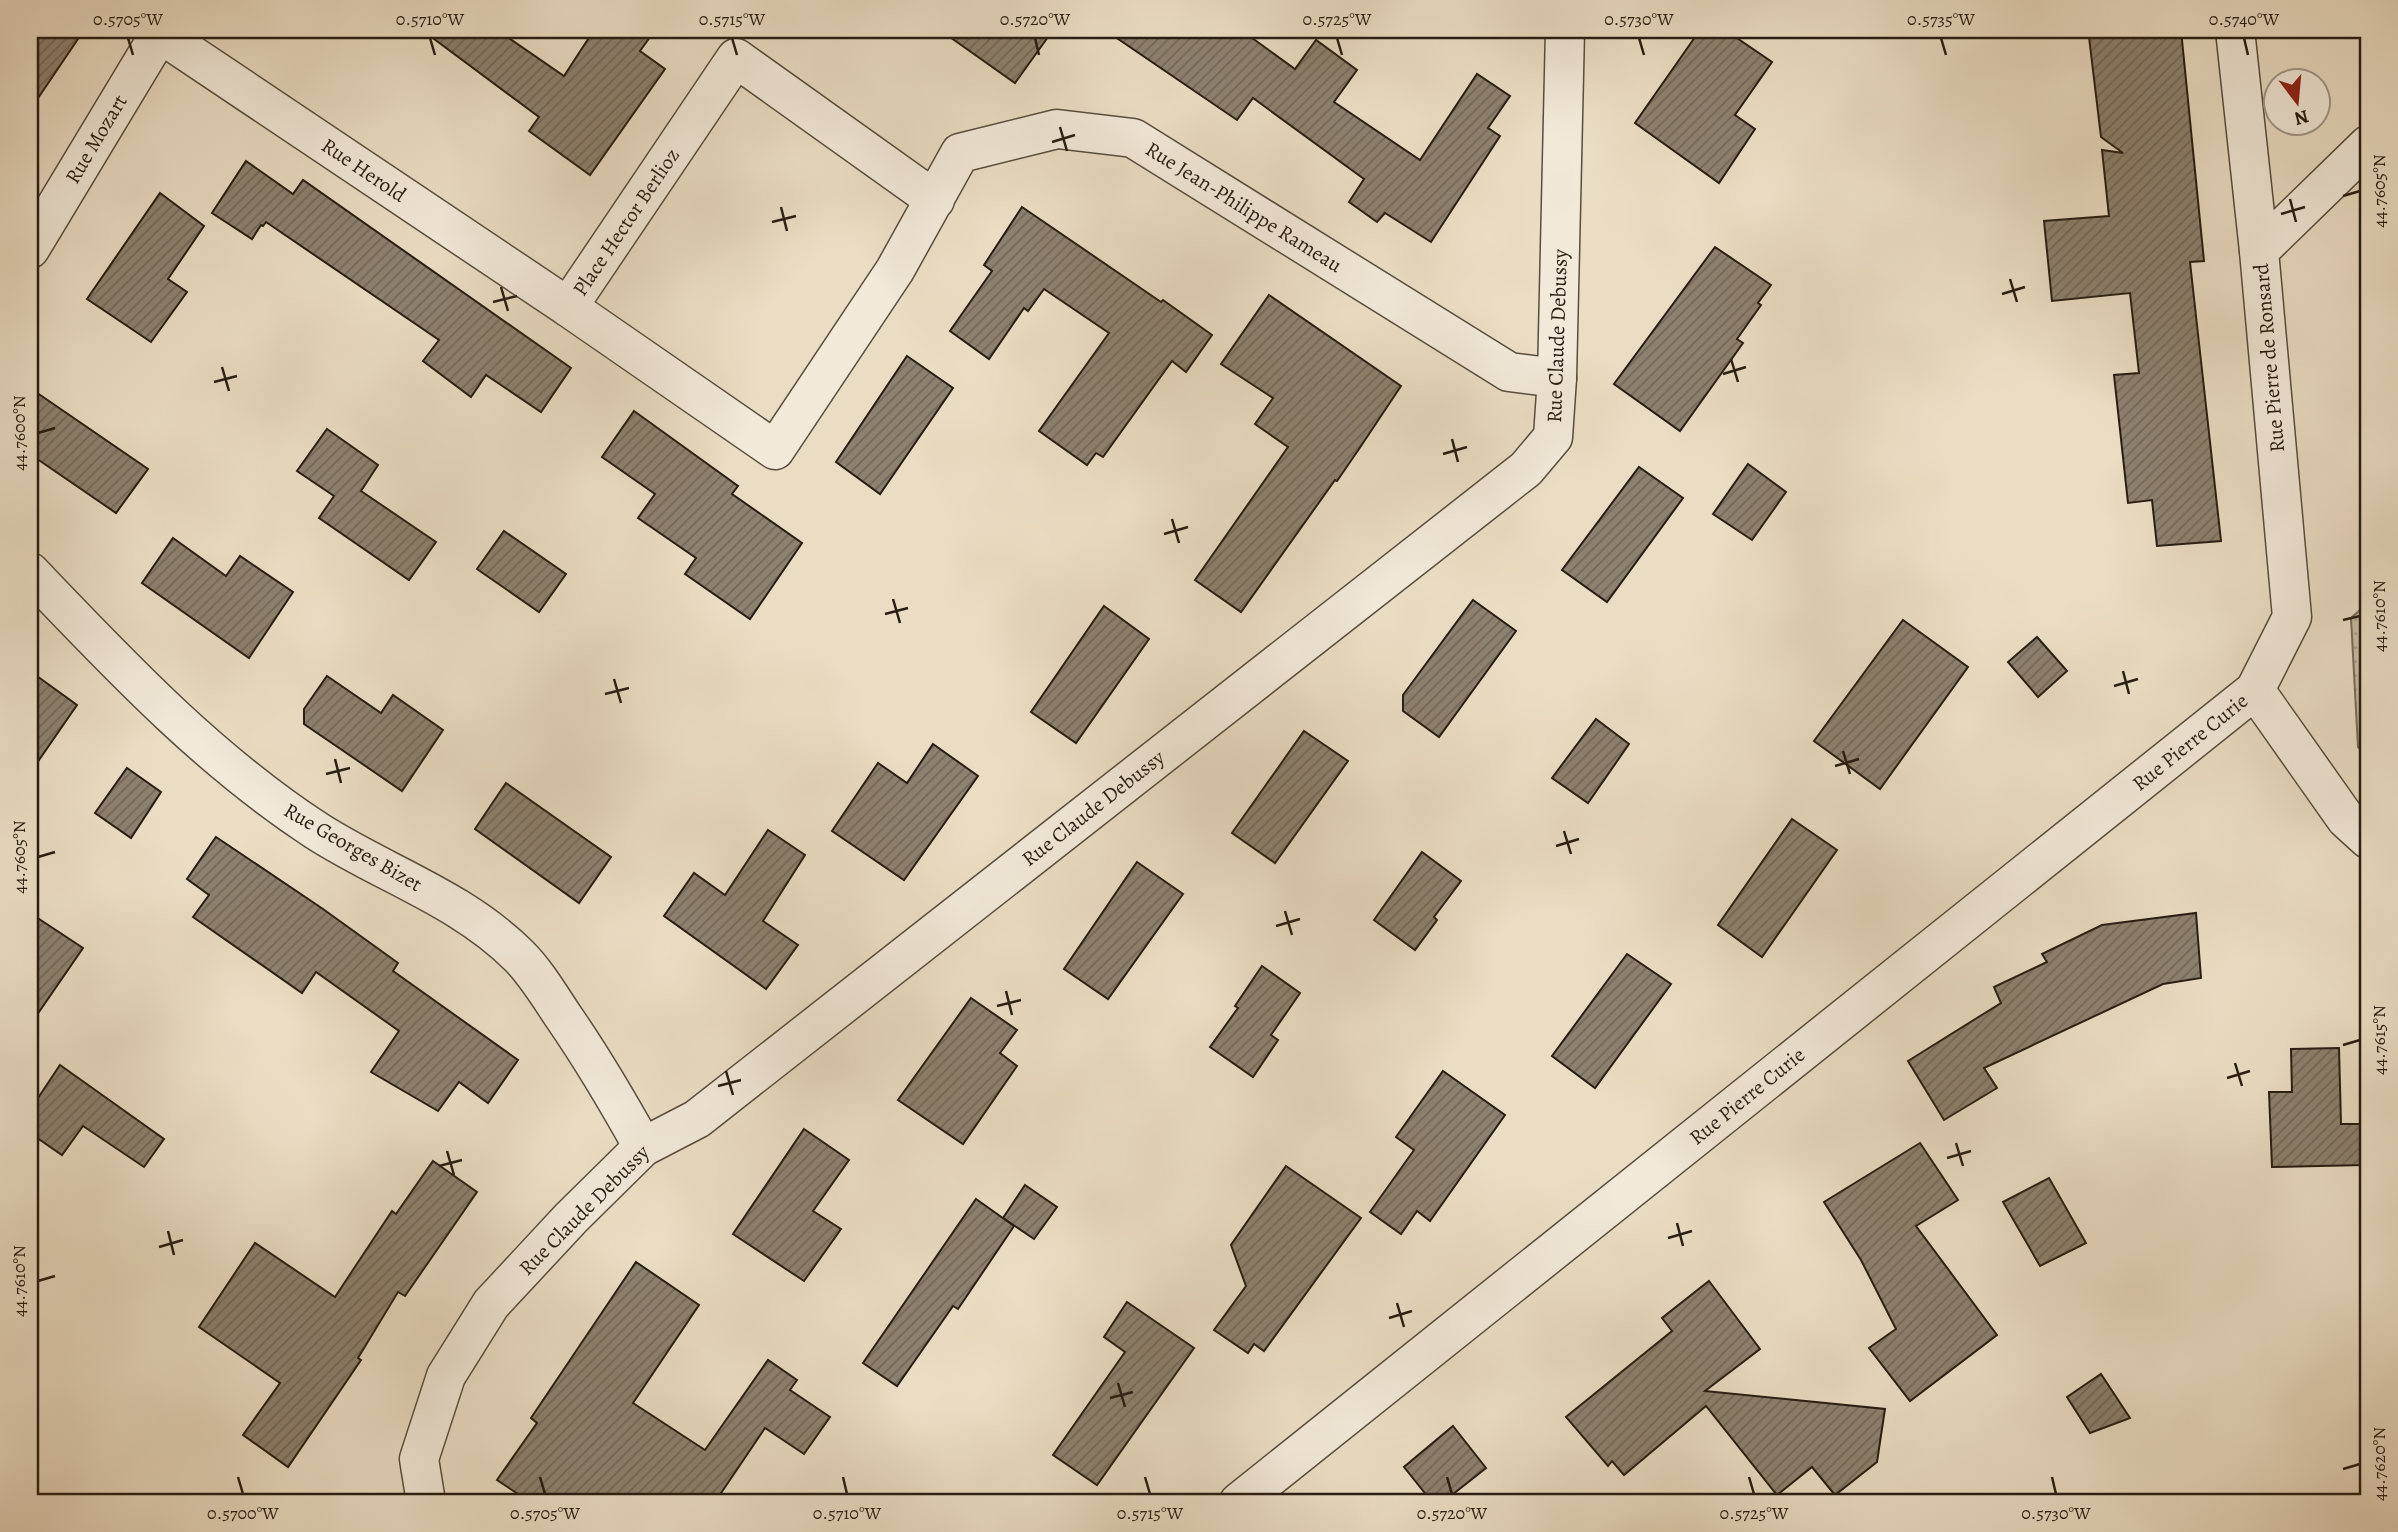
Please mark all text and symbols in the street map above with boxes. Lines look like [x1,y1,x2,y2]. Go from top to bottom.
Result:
text: 0.5705°W [93,7,163,31]
text: 0.5710°W [396,7,464,31]
text: 0.5715°W [699,7,765,31]
text: 0.5720°W [1000,7,1071,31]
text: 0.5725°W [1303,7,1372,31]
text: 0.5730°W [1604,7,1674,31]
text: 0.5735°W [1907,7,1975,31]
text: 0.5740°W [2209,7,2279,31]
north arrow [2262,66,2332,136]
street label: Rue Mozart [58,89,134,189]
text: N [2291,103,2312,132]
street label: Rue Herold [316,131,412,209]
street label: Rue Jean-Philippe Rameau [1140,135,1348,279]
street label: Place Hector Berlioz [566,142,686,302]
text: 44.7605°N [2367,154,2391,228]
street label: Rue Claude Debussy [1540,248,1574,423]
street label: Rue Pierre de Ronsard [2247,262,2291,454]
text: 44.7600°N [7,395,31,471]
text: 44.7610°N [2367,580,2391,652]
street label: Rue Pierre Curie [2126,687,2254,797]
street label: Rue Claude Debussy [1016,743,1171,873]
street label: Rue Georges Bizet [279,796,427,898]
text: 44.7605°N [7,820,31,894]
text: 44.7615°N [2367,1005,2391,1075]
street label: Rue Pierre Curie [1683,1041,1811,1151]
street label: Rue Claude Debussy [513,1138,656,1281]
text: 44.7610°N [7,1245,31,1317]
text: 44.7620°N [2367,1427,2391,1501]
text: 0.5700°W [207,1501,279,1525]
text: 0.5705°W [510,1501,580,1525]
text: 0.5710°W [813,1501,881,1525]
text: 0.5715°W [1117,1501,1183,1525]
text: 0.5720°W [1417,1501,1488,1525]
text: 0.5725°W [1720,1501,1789,1525]
text: 0.5730°W [2021,1501,2091,1525]

